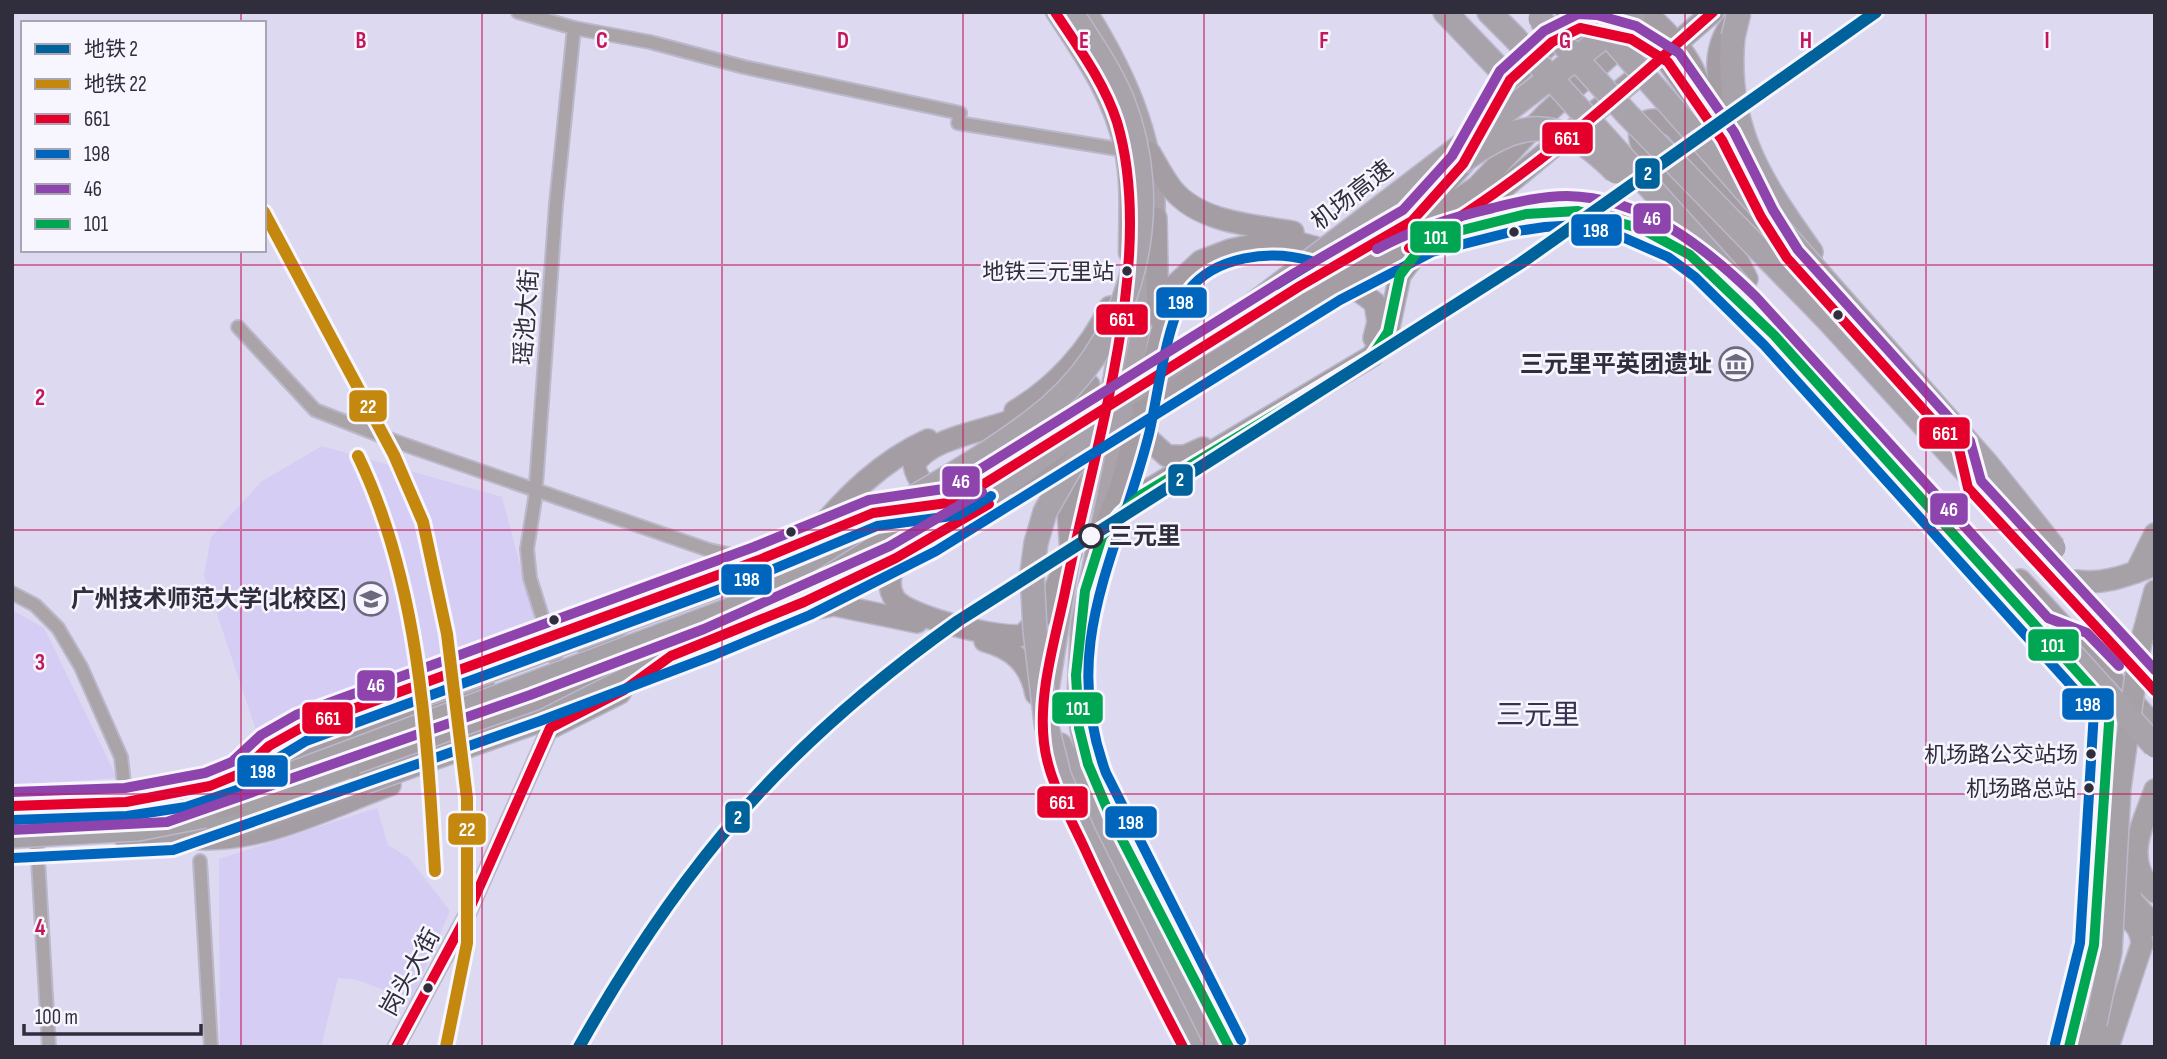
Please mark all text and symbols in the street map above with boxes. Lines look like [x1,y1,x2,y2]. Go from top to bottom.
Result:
legend [21,21,266,252]
text: B [356,27,367,55]
text: C [596,27,608,55]
text: D [837,27,849,55]
text: E [1079,27,1089,55]
text: F [1319,27,1329,55]
text: G [1559,27,1571,55]
text: H [1800,27,1812,55]
text: I [2044,27,2050,55]
text: 地铁 2 [84,37,138,62]
text: 地铁 22 [84,72,147,97]
text: 661 [84,107,110,132]
line badge: 661 [1541,121,1594,155]
text: 661 [1554,128,1580,151]
text: 198 [84,142,110,167]
street label: 机场高速 [1306,154,1399,236]
line badge: 2 [1634,157,1661,190]
text: 2 [1644,163,1652,186]
text: 46 [84,177,102,202]
line badge: 46 [1632,202,1672,235]
text: 46 [1643,208,1661,231]
text: 101 [84,212,109,237]
line badge: 198 [1570,213,1623,247]
line badge: 101 [1409,220,1462,254]
text: 198 [1583,220,1609,243]
unlabelled marker [1507,225,1521,239]
text: 101 [1424,227,1449,250]
place label: 地铁三元里站 [982,259,1114,286]
marker: 地铁三元里站 [1120,264,1134,278]
street label: 瑶池大街 [509,268,544,366]
line badge: 198 [1155,286,1208,319]
text: 198 [1168,292,1194,315]
line badge: 661 [1095,303,1149,336]
unlabelled marker [1831,308,1845,322]
text: 661 [1109,309,1135,332]
museum icon: 三元里平英团遗址 [1717,345,1755,383]
place label: 三元里平英团遗址 [1520,350,1712,379]
text: 2 [35,384,45,412]
line badge: 22 [348,389,388,423]
text: 22 [360,396,376,419]
line badge: 661 [1918,416,1971,450]
text: 661 [1932,423,1958,446]
line badge: 2 [1167,463,1194,497]
line badge: 46 [941,465,981,498]
text: 2 [1176,469,1184,492]
text: 46 [952,471,970,494]
line badge: 46 [1929,492,1969,526]
text: 46 [1940,499,1958,522]
place label: 三元里 [1109,522,1181,551]
marker: 三元里 [1079,524,1103,548]
unlabelled marker [784,525,798,539]
line badge: 198 [720,563,773,596]
text: 198 [734,569,760,592]
school or university icon: 广州技术师范大学(北校区) [352,580,390,618]
place label: 广州技术师范大学(北校区) [71,585,346,614]
unlabelled marker [547,613,561,627]
line badge: 101 [2027,628,2080,662]
text: 101 [2041,635,2066,658]
text: 3 [35,649,45,677]
line badge: 46 [356,669,396,702]
text: 46 [367,675,385,698]
line badge: 198 [2061,687,2115,721]
line badge: 101 [1051,691,1104,725]
text: 198 [2075,694,2101,717]
text: 101 [1066,698,1091,721]
district label: 三元里 [1496,699,1580,732]
line badge: 661 [301,701,354,735]
text: 661 [315,708,341,731]
place label: 机场路公交站场 [1924,742,2078,769]
marker: 机场路公交站场 [2084,747,2098,761]
line badge: 198 [236,754,289,788]
text: 198 [250,761,276,784]
place label: 机场路总站 [1966,776,2076,803]
marker: 机场路总站 [2082,781,2096,795]
line badge: 661 [1036,785,1089,819]
text: 661 [1049,792,1075,815]
line badge: 2 [724,800,751,834]
line badge: 198 [1104,805,1158,839]
text: 2 [734,807,742,830]
line badge: 22 [447,812,487,846]
text: 198 [1118,812,1144,835]
text: 22 [459,819,475,842]
text: 4 [35,914,46,942]
street label: 岗头大街 [374,923,446,1021]
unlabelled marker [421,981,435,995]
scale bar [24,992,201,1036]
text: 100 m [35,1005,78,1030]

